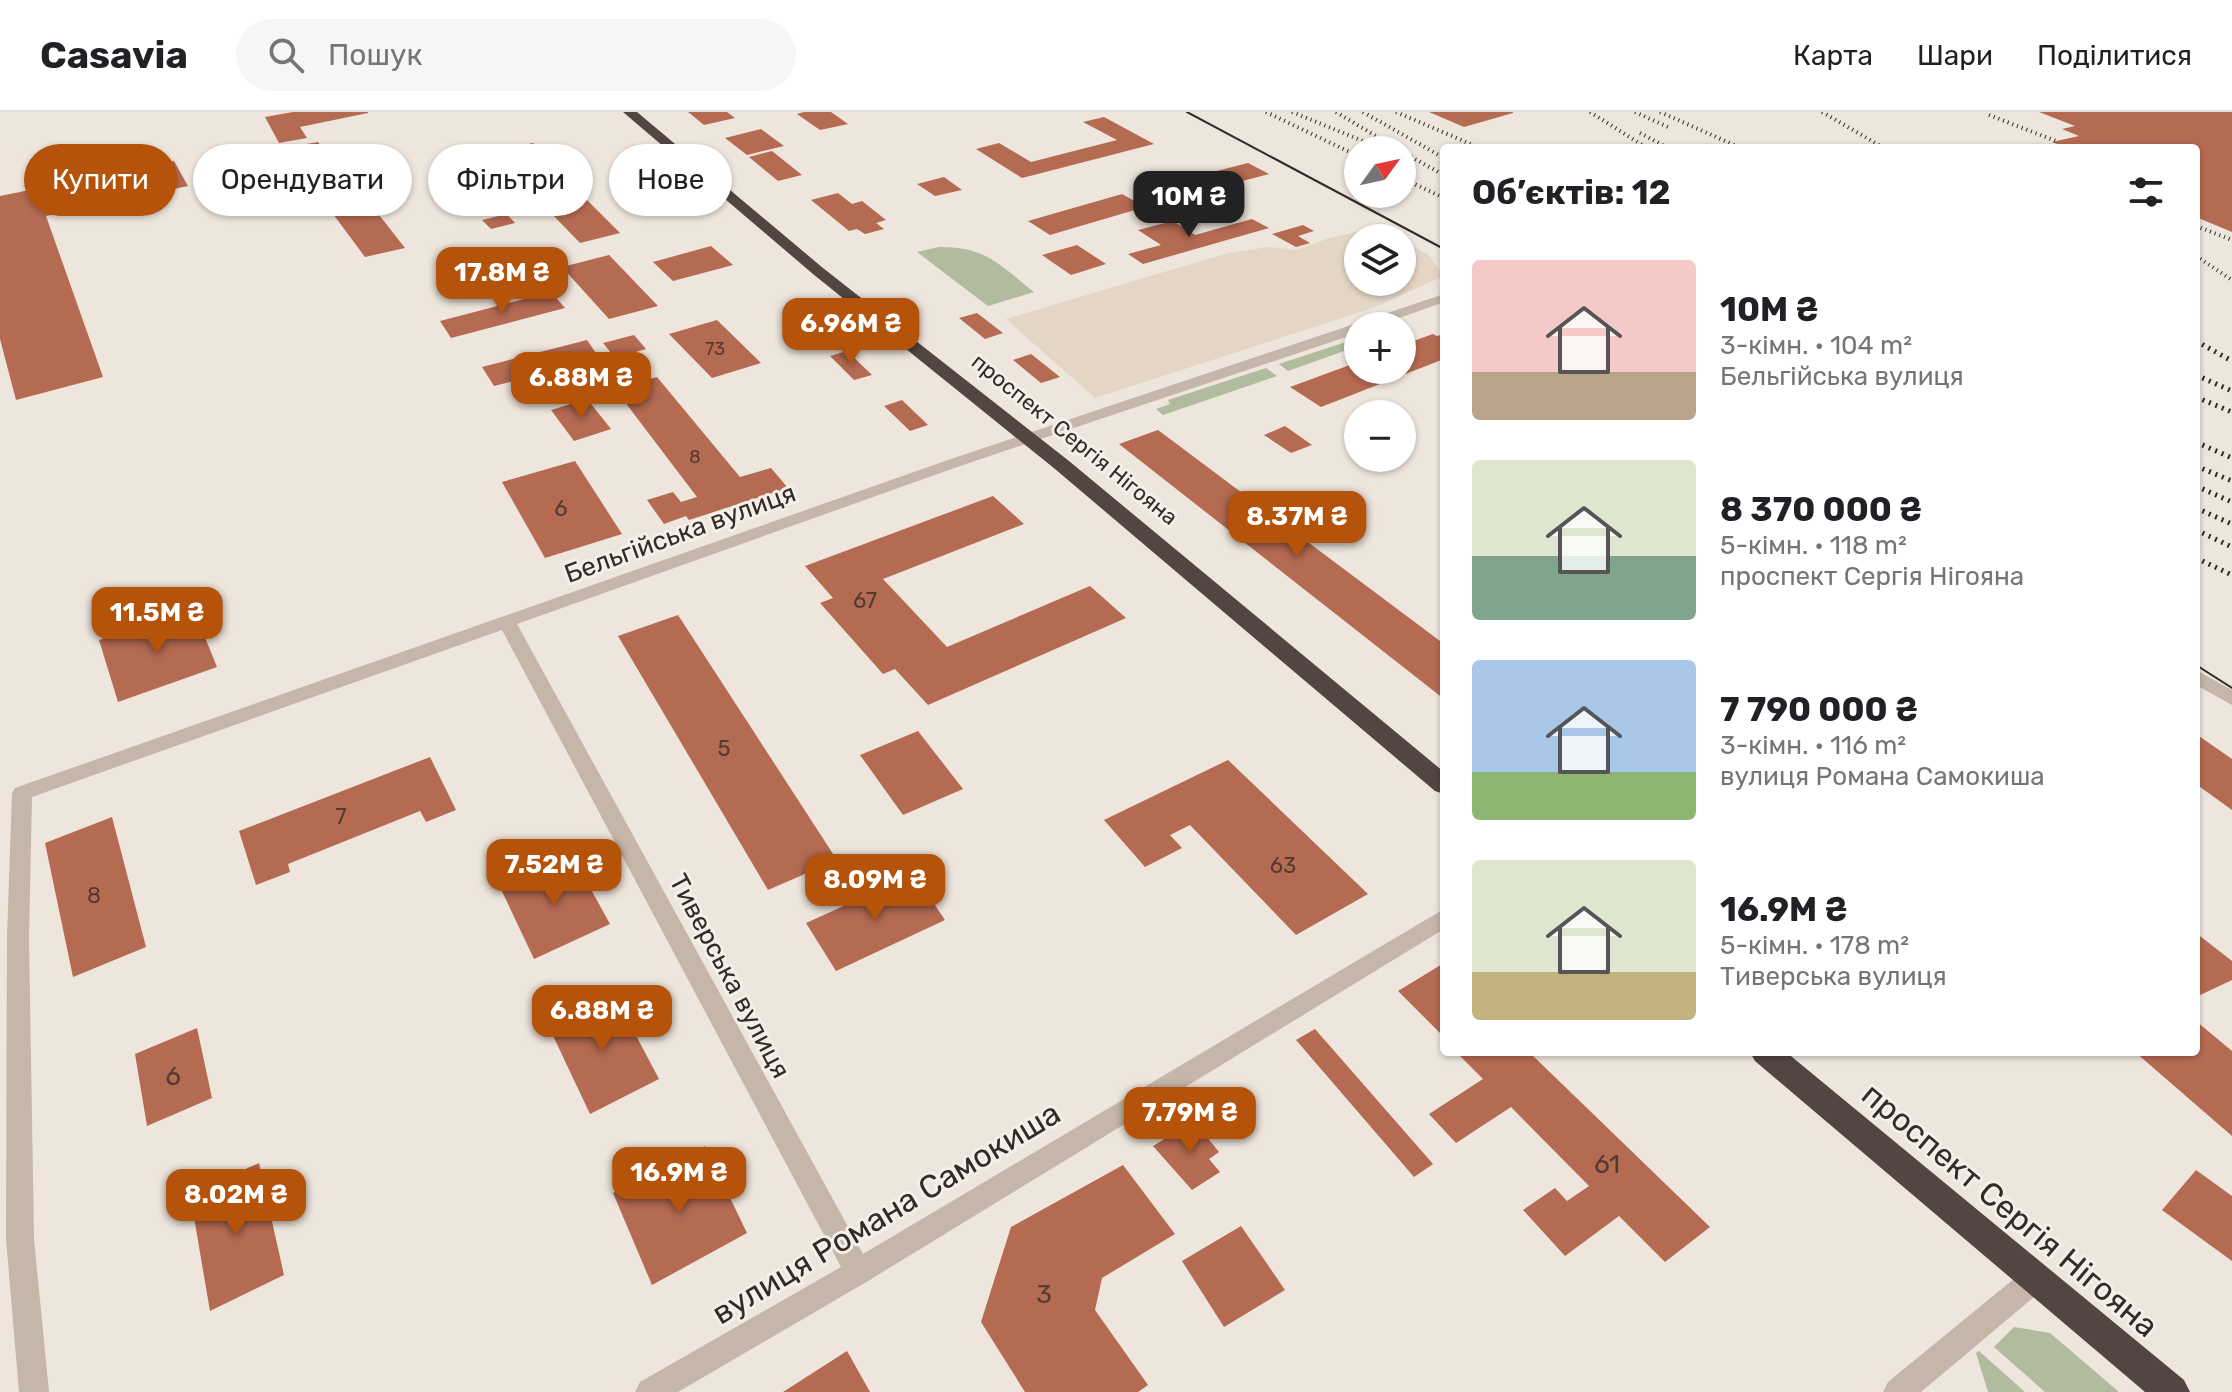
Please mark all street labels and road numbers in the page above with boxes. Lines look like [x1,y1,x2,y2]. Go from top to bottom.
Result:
street label: проспект Сергія Нігояна [966,348,1183,531]
street label: Бельгійська вулиця [560,477,800,590]
street label: Тиверська вулиця [663,869,796,1084]
street label: проспект Сергія Нігояна [1854,1075,2166,1345]
street label: вулиця Романа Самокиша [705,1094,1067,1332]

